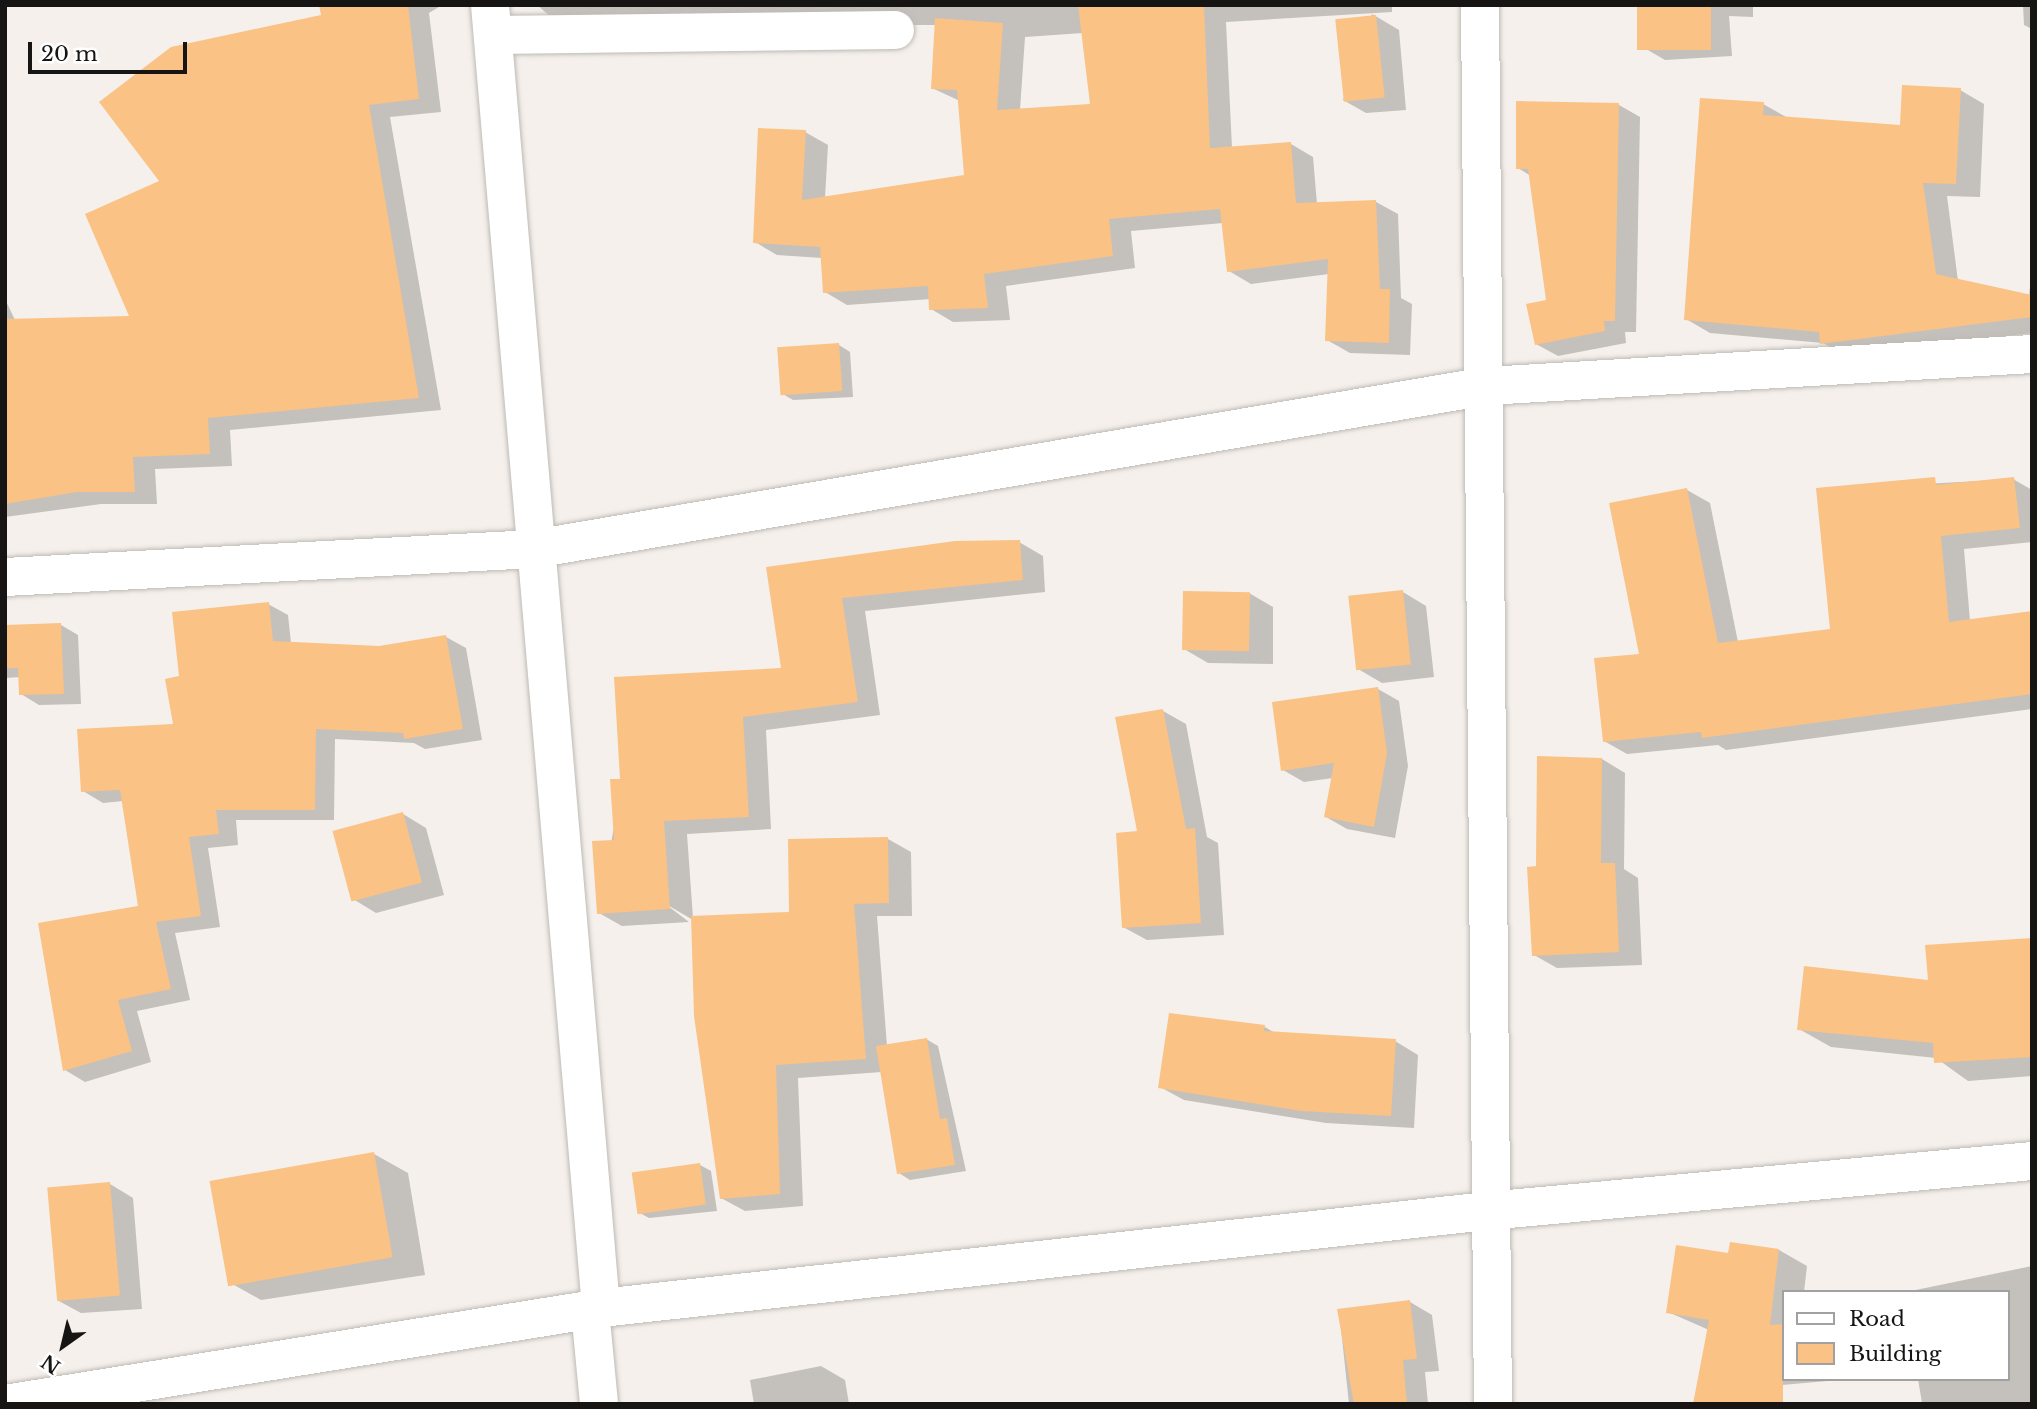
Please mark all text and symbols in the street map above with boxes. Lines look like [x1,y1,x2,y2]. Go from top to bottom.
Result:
scale bar [32,28,191,72]
text: 20 m [41,41,98,67]
legend [1782,1290,2009,1381]
text: Road [1849,1306,1905,1332]
north arrow [28,1311,98,1381]
text: Building [1849,1341,1941,1367]
text: N [37,1349,65,1378]

